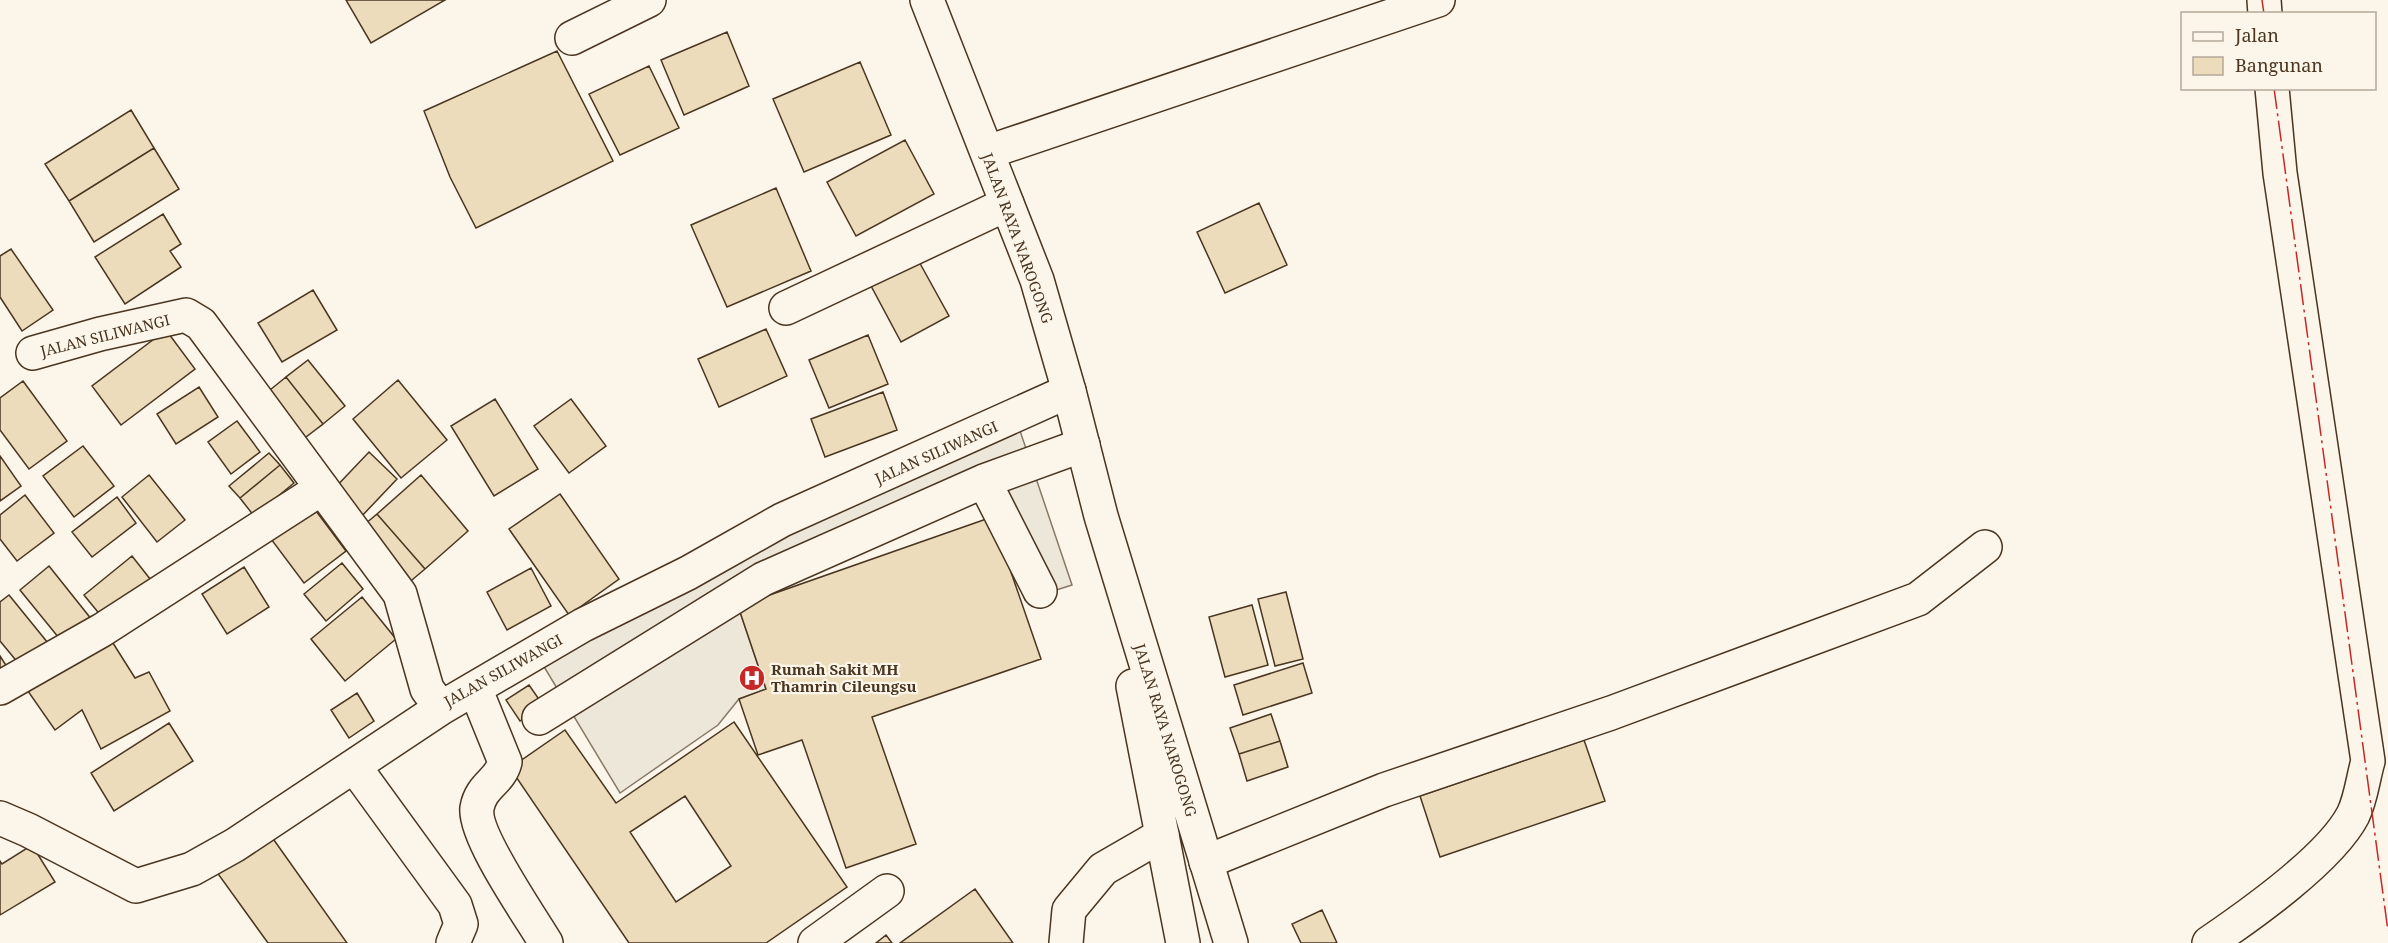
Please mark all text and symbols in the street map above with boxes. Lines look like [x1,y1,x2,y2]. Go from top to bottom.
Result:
legend [2181,12,2376,90]
text: Jalan [2234,23,2279,47]
text: Bangunan [2235,53,2323,77]
street label: JALAN RAYA NAROGONG [977,149,1058,326]
street label: JALAN SILIWANGI [37,309,172,361]
street label: JALAN SILIWANGI [870,416,1001,489]
street label: JALAN SILIWANGI [439,629,566,711]
street label: JALAN RAYA NAROGONG [1130,640,1202,819]
place label: Rumah Sakit MH Thamrin Cileungsu [771,659,916,696]
hospital icon: Rumah Sakit MH Thamrin Cileungsu [737,663,767,693]

